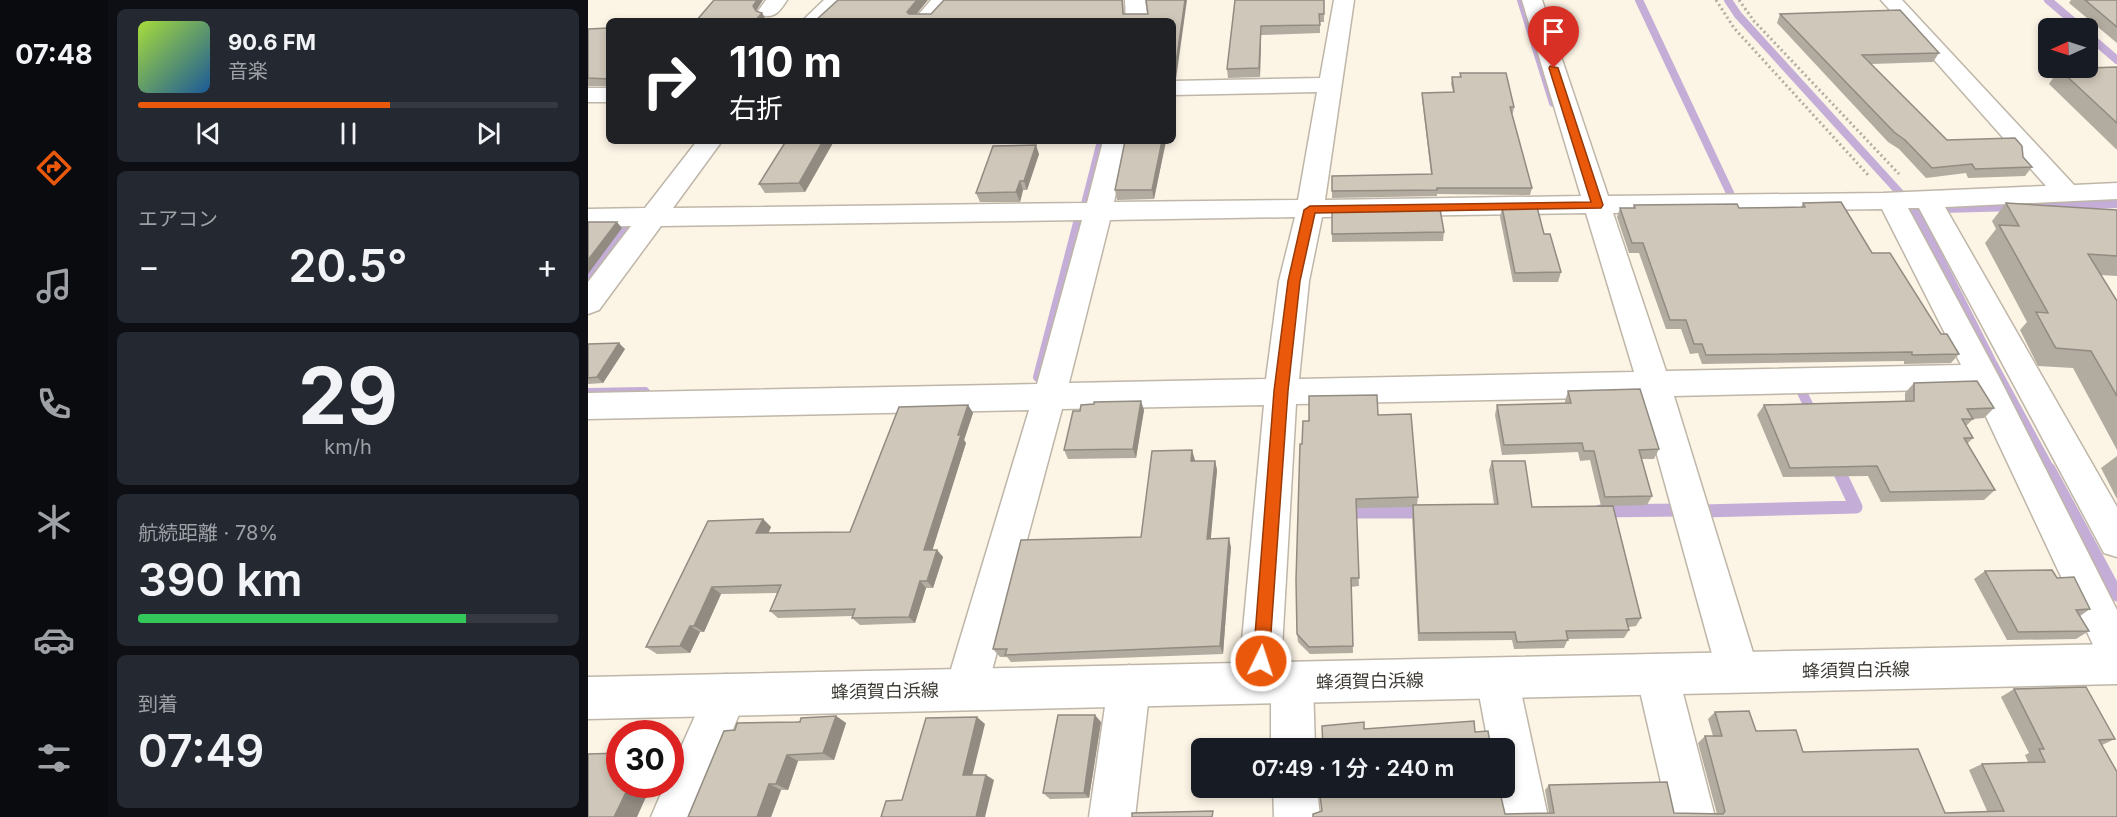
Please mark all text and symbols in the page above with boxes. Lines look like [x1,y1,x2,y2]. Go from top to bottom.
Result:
pin [1528,6,1579,68]
icon: arrive [1537,15,1570,48]
north arrow [2038,18,2098,78]
map controls [2038,18,2098,78]
text: 90.6 FM [228,29,316,55]
text: 110 m [729,36,842,87]
text: 07:48 [15,38,93,71]
icon: right [630,42,708,120]
text: 音楽 [228,59,268,83]
text: 右折 [729,92,783,125]
icon: previous [192,117,225,150]
icon: pause [332,117,365,150]
icon: next [472,117,505,150]
icon: directions [33,147,75,189]
text: エアコン [138,207,218,231]
text: 20.5° [288,238,408,293]
text: − [138,246,160,286]
text: + [536,246,558,286]
icon: music [33,265,75,307]
text: 29 [298,348,398,443]
icon: phone [33,383,75,425]
text: km/h [324,435,372,459]
icon: climate [33,501,75,543]
text: 航続距離 · 78% [138,521,278,545]
text: 390 km [138,552,303,607]
icon: car [33,619,75,661]
position arrow [1229,629,1293,693]
street label: 蜂須賀白浜線 [1802,659,1910,681]
street label: 蜂須賀白浜線 [1316,670,1424,692]
street label: 蜂須賀白浜線 [831,680,939,702]
text: 到着 [138,692,178,716]
speed limit sign: 30 [606,720,684,798]
text: 07:49 [138,723,264,778]
icon: filters [33,737,75,779]
text: 07:49 · 1 分 · 240 m [1252,755,1454,781]

